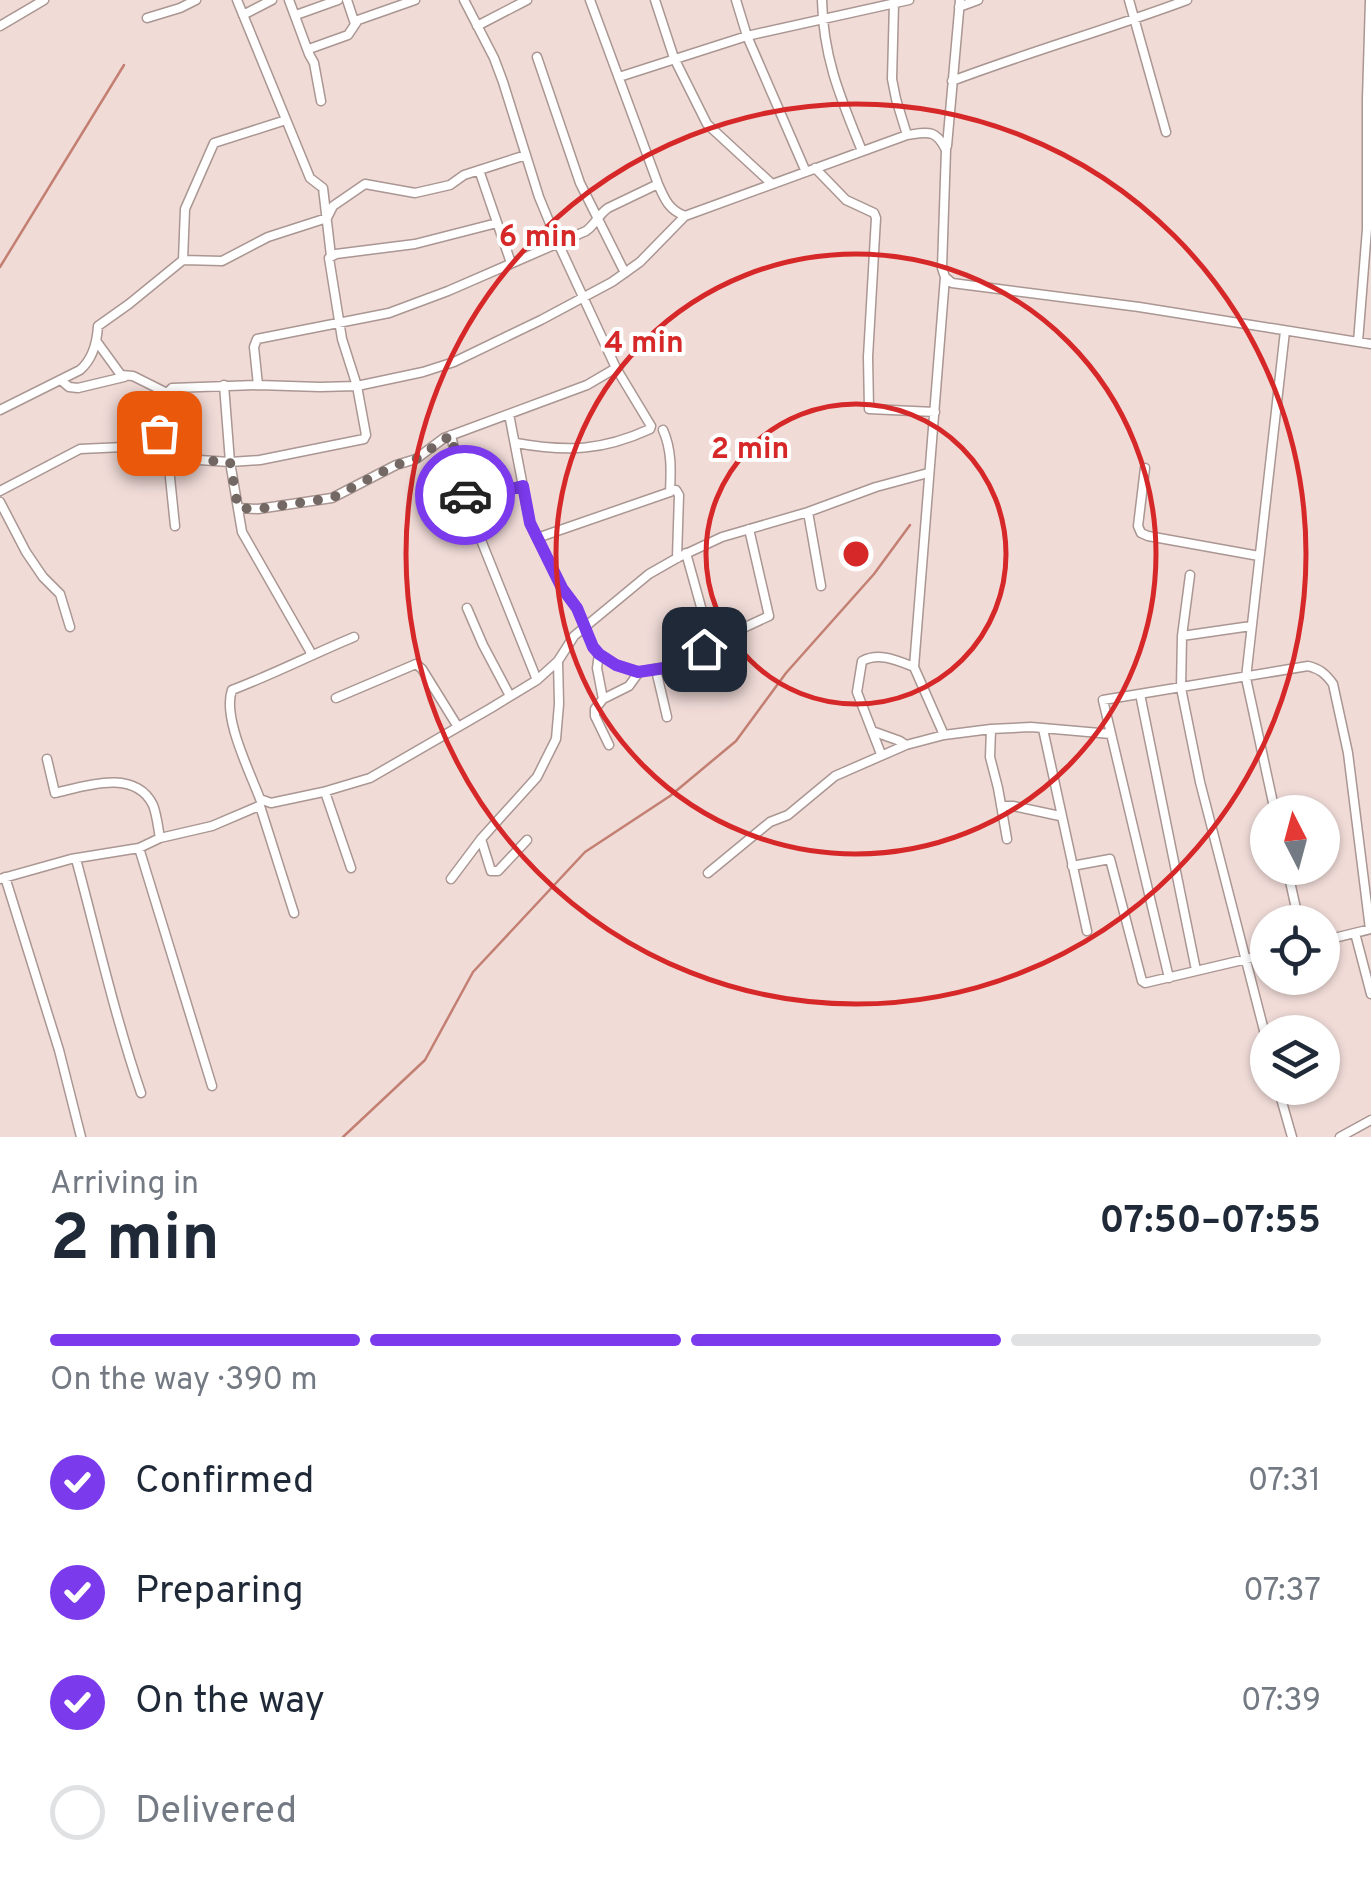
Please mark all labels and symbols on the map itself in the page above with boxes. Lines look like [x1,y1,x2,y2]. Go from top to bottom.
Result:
text: 6 min [499,220,577,257]
text: 4 min [604,326,684,363]
pin [117,391,202,476]
text: 2 min [711,432,789,469]
courier [415,445,515,545]
centre of rings [838,536,874,572]
pin [662,607,747,692]
north arrow [1250,795,1340,885]

